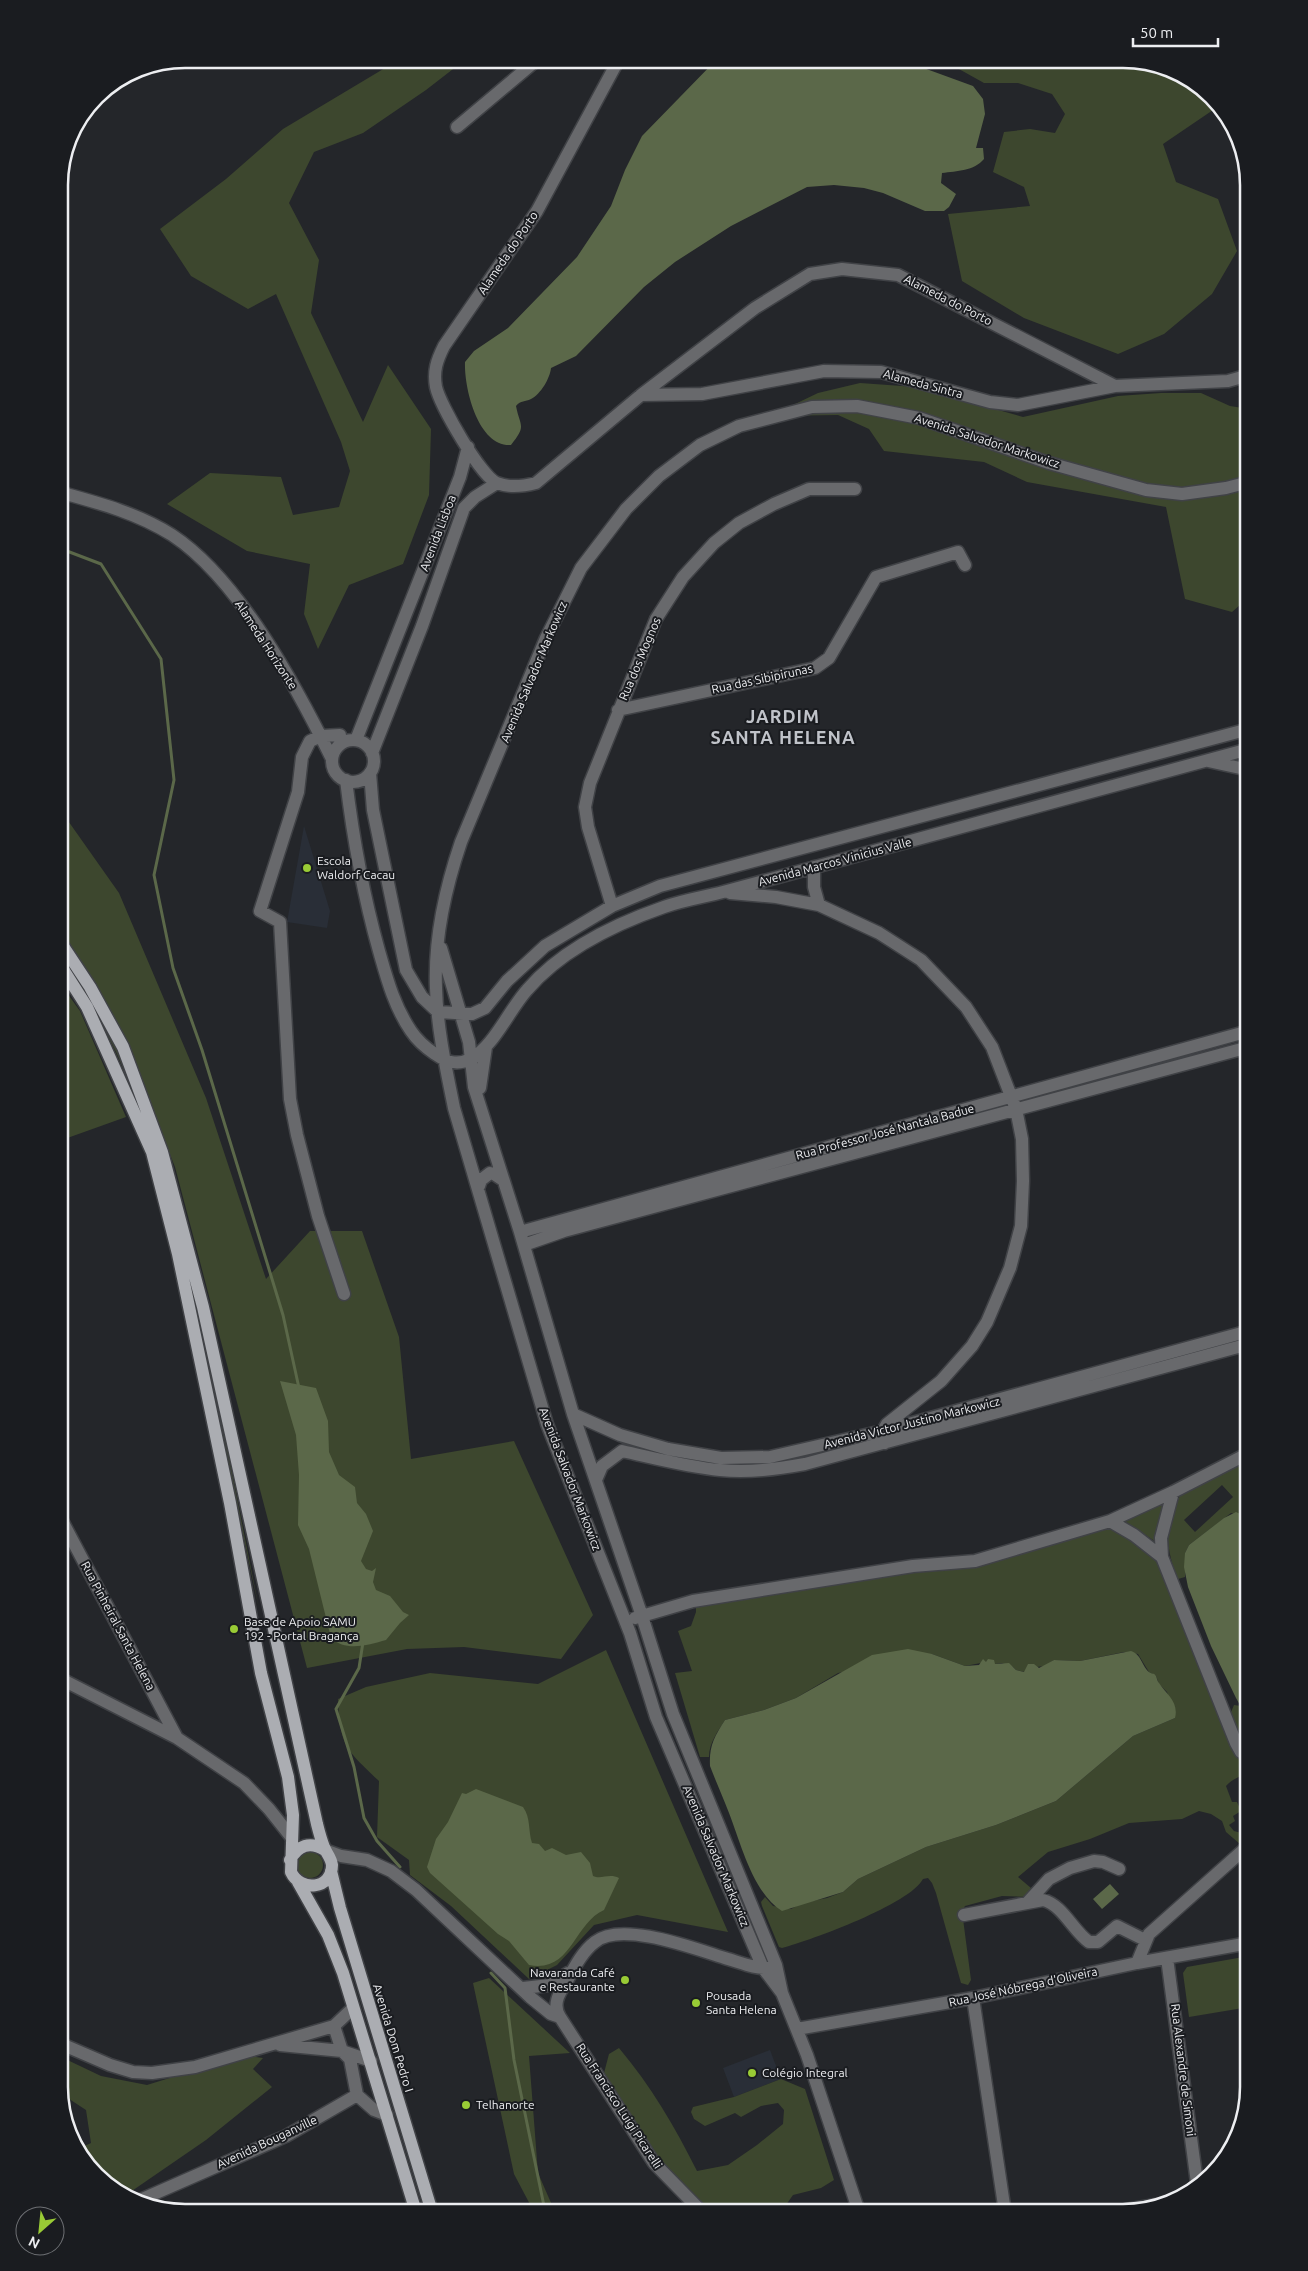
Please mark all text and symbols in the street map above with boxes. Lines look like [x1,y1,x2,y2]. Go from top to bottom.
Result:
scale bar [1133,15,1218,47]
text: 50 m [1140,24,1173,41]
street label: Alameda do Porto [475,209,540,297]
street label: Alameda do Porto [902,272,994,327]
street label: Alameda Sintra [882,367,964,400]
street label: Avenida Salvador Markowicz [913,411,1062,470]
street label: Avenida Lisboa [417,493,458,573]
street label: Alameda Horizonte [233,598,300,692]
street label: Avenida Salvador Markowicz [498,599,569,744]
street label: Rua dos Mognos [616,615,663,702]
street label: Rua das Sibipirunas [710,661,814,696]
district label: JARDIM SANTA HELENA [710,706,856,747]
street label: Avenida Marcos Vinicius Valle [757,835,913,888]
place label: Escola Waldorf Cacau [317,854,395,881]
marker: Escola Waldorf Cacau [301,862,313,874]
street label: Rua Professor José Nantala Badue [794,1101,976,1162]
street label: Avenida Victor Justino Markowicz [823,1394,1002,1451]
street label: Avenida Salvador Markowicz [537,1406,604,1553]
street label: Rua Pinheiral Santa Helena [79,1559,158,1692]
place label: Base de Apoio SAMU 192 - Portal Bragança [244,1615,359,1642]
marker: Base de Apoio SAMU 192 - Portal Bragança [228,1623,240,1635]
street label: Avenida Salvador Markowicz [681,1783,752,1929]
street label: Rua José Nóbrega d'Oliveira [947,1964,1098,2009]
place label: Navaranda Café e Restaurante [530,1966,615,1993]
marker: Navaranda Café e Restaurante [619,1974,631,1986]
street label: Avenida Dom Pedro I [371,1982,416,2093]
place label: Pousada Santa Helena [706,1989,777,2016]
marker: Pousada Santa Helena [690,1997,702,2009]
street label: Rua Alexandre de Simoni [1169,2003,1198,2137]
street label: Rua Francisco Luigi Picarelli [574,2041,665,2171]
place label: Colégio Integral [762,2066,848,2079]
marker: Colégio Integral [746,2067,758,2079]
place label: Telhanorte [476,2098,535,2111]
marker: Telhanorte [460,2099,472,2111]
street label: Avenida Bouganville [215,2113,319,2170]
north arrow [15,2206,65,2256]
text: N [26,2233,42,2252]

